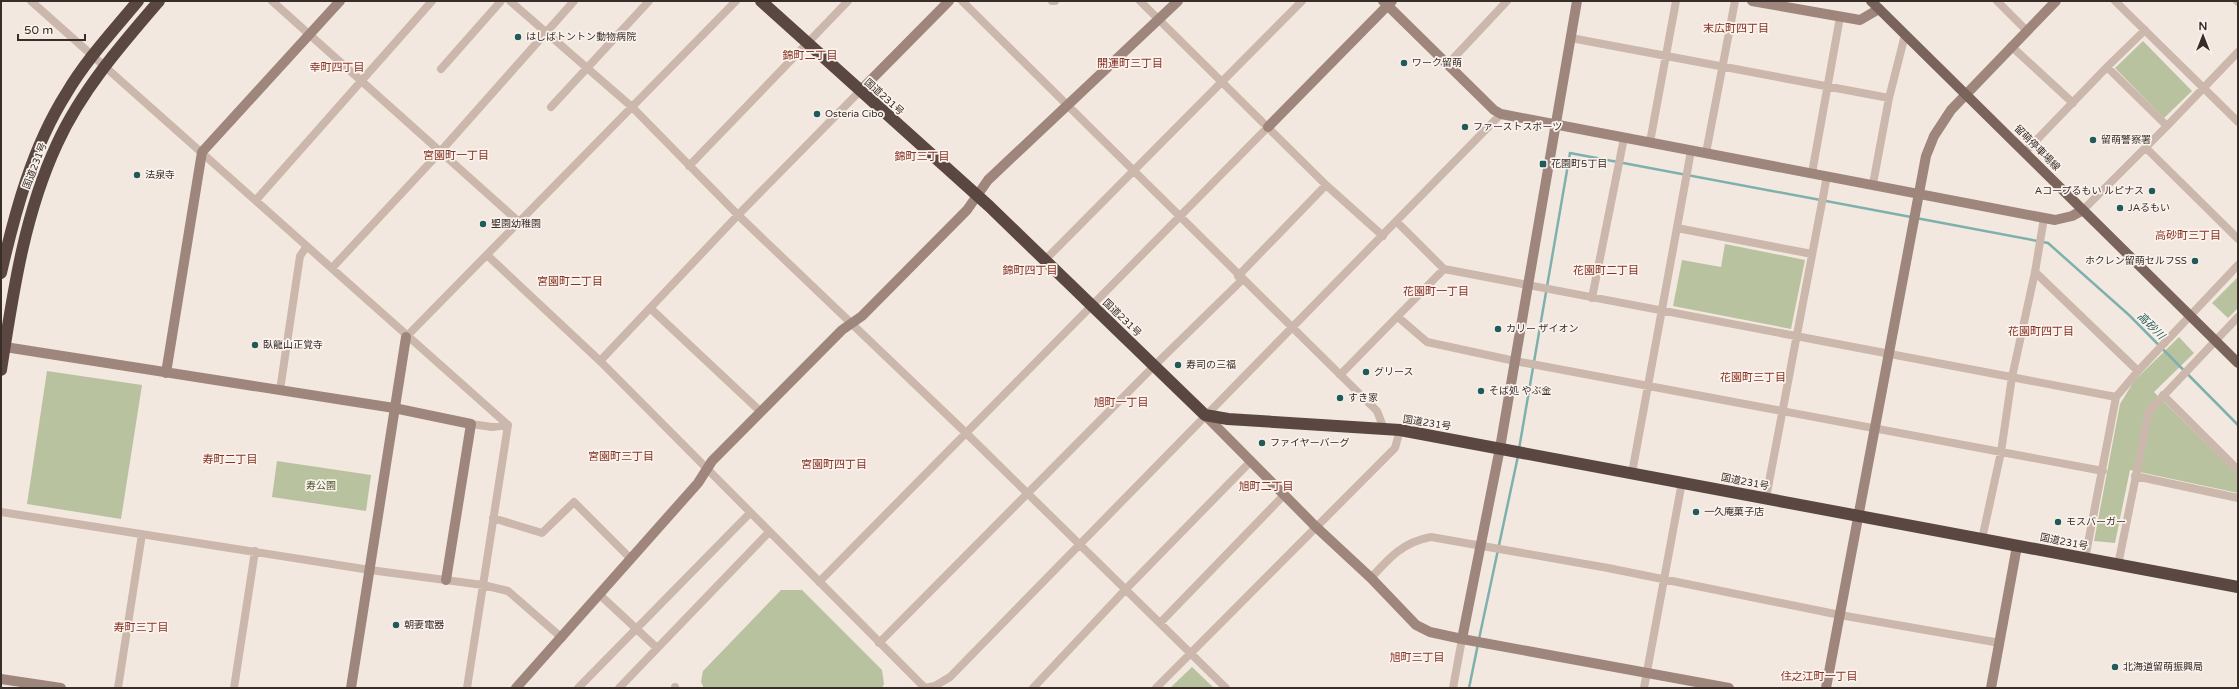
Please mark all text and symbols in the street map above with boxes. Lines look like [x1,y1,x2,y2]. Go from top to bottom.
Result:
scale bar [18,16,85,42]
north arrow [2183,16,2223,56]
text: N [2199,20,2207,33]
district label: 末広町四丁目 [1703,22,1769,35]
text: 50 m [24,23,53,37]
place label: はしばトントン動物病院 [526,31,636,43]
marker: はしばトントン動物病院 [513,32,523,42]
district label: 錦町二丁目 [783,49,838,62]
district label: 開運町三丁目 [1097,57,1163,70]
place label: ワーク留萌 [1412,57,1462,69]
marker: ワーク留萌 [1399,58,1409,68]
district label: 幸町四丁目 [310,61,365,74]
street label: 国道231号 [862,76,906,118]
place label: Osteria Cibo [825,108,884,120]
marker: Osteria Cibo [812,109,822,119]
place label: ファーストスポーツ [1473,121,1562,133]
marker: ファーストスポーツ [1460,122,1470,132]
street label: 留萌停車場線 [2012,123,2062,173]
place label: 留萌警察署 [2101,134,2151,146]
marker: 留萌警察署 [2088,135,2098,145]
street label: 国道231号 [21,141,49,191]
district label: 宮園町一丁目 [423,149,489,162]
district label: 錦町三丁目 [895,150,950,163]
place label: 花園町5丁目 [1551,158,1607,170]
marker: 花園町5丁目 [1538,159,1548,169]
place label: 法泉寺 [145,169,175,181]
marker: 法泉寺 [132,170,142,180]
place label: Aコープるもい ルピナス [2035,185,2144,197]
marker: Aコープるもい ルピナス [2147,186,2157,196]
place label: JAるもい [2128,202,2170,214]
marker: JAるもい [2115,203,2125,213]
place label: 聖園幼稚園 [491,218,541,230]
marker: 聖園幼稚園 [478,219,488,229]
district label: 高砂町三丁目 [2155,229,2221,242]
place label: ホクレン留萌セルフSS [2085,255,2187,267]
marker: ホクレン留萌セルフSS [2190,256,2200,266]
district label: 錦町四丁目 [1003,264,1058,277]
district label: 花園町二丁目 [1573,264,1639,277]
district label: 宮園町二丁目 [537,275,603,288]
district label: 花園町一丁目 [1403,285,1469,298]
street label: 国道231号 [1100,297,1144,339]
water label: 高砂川 [2135,310,2168,343]
place label: カリー ザイオン [1506,323,1579,335]
marker: カリー ザイオン [1493,324,1503,334]
district label: 花園町四丁目 [2008,325,2074,338]
place label: 臥龍山正覚寺 [263,339,323,351]
marker: 臥龍山正覚寺 [250,340,260,350]
place label: 寿司の三福 [1186,359,1236,371]
marker: 寿司の三福 [1173,360,1183,370]
place label: グリース [1374,366,1414,378]
marker: グリース [1361,367,1371,377]
district label: 花園町三丁目 [1720,371,1786,384]
place label: そば処 やぶ金 [1489,385,1552,397]
marker: そば処 やぶ金 [1476,386,1486,396]
place label: すき家 [1348,392,1378,404]
marker: すき家 [1335,393,1345,403]
district label: 旭町一丁目 [1094,396,1149,409]
street label: 国道231号 [1402,413,1452,433]
place label: ファイヤーバーグ [1270,437,1350,449]
marker: ファイヤーバーグ [1257,438,1267,448]
district label: 宮園町三丁目 [588,450,654,463]
district label: 寿町二丁目 [203,453,258,466]
district label: 宮園町四丁目 [801,458,867,471]
street label: 国道231号 [1720,471,1770,493]
park label: 寿公園 [306,480,336,492]
district label: 旭町二丁目 [1239,480,1294,493]
place label: 一久庵菓子店 [1704,506,1764,518]
marker: 一久庵菓子店 [1691,507,1701,517]
place label: モスバーガー [2066,516,2126,528]
marker: モスバーガー [2053,517,2063,527]
street label: 国道231号 [2039,531,2089,553]
place label: 朝妻電器 [404,619,444,631]
marker: 朝妻電器 [391,620,401,630]
district label: 寿町三丁目 [114,621,169,634]
district label: 旭町三丁目 [1390,651,1445,664]
place label: 北海道留萌振興局 [2123,661,2203,673]
marker: 北海道留萌振興局 [2110,662,2120,672]
district label: 住之江町一丁目 [1781,670,1858,683]

